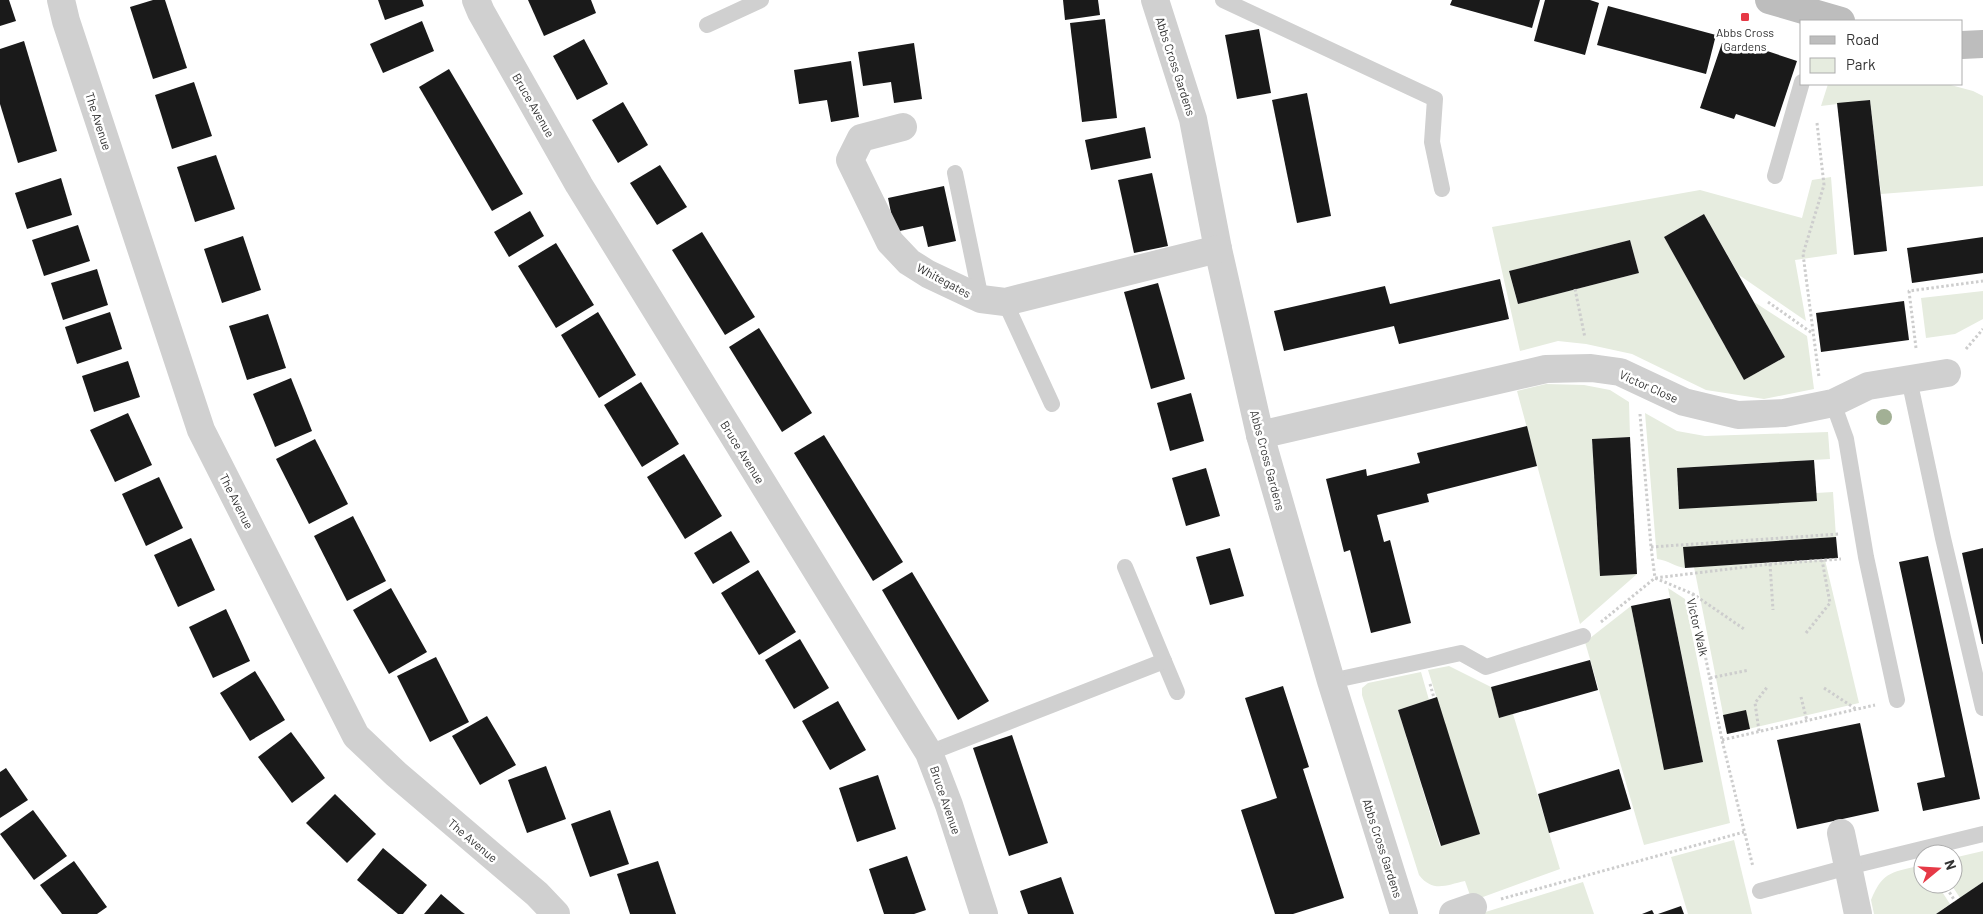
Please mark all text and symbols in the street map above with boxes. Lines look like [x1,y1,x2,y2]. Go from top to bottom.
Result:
marker: Abbs Cross Gardens [1739,11,1751,23]
street label: Abbs Cross Gardens [1153,15,1199,118]
legend [1800,20,1963,85]
place label: Abbs Cross Gardens [1716,25,1774,53]
text: Road [1846,30,1879,48]
text: Park [1846,55,1876,73]
street label: Bruce Avenue [510,71,558,139]
street label: The Avenue [83,90,115,152]
street label: Whitegates [914,260,974,300]
street label: Victor Close [1618,367,1680,405]
street label: Abbs Cross Gardens [1248,408,1288,512]
street label: Bruce Avenue [718,418,768,486]
street label: The Avenue [217,471,257,531]
street label: Victor Walk [1685,597,1711,657]
street label: Bruce Avenue [928,764,964,836]
street label: Abbs Cross Gardens [1360,797,1406,900]
street label: The Avenue [445,815,501,865]
north arrow [1913,844,1963,894]
text: N [1941,858,1960,872]

